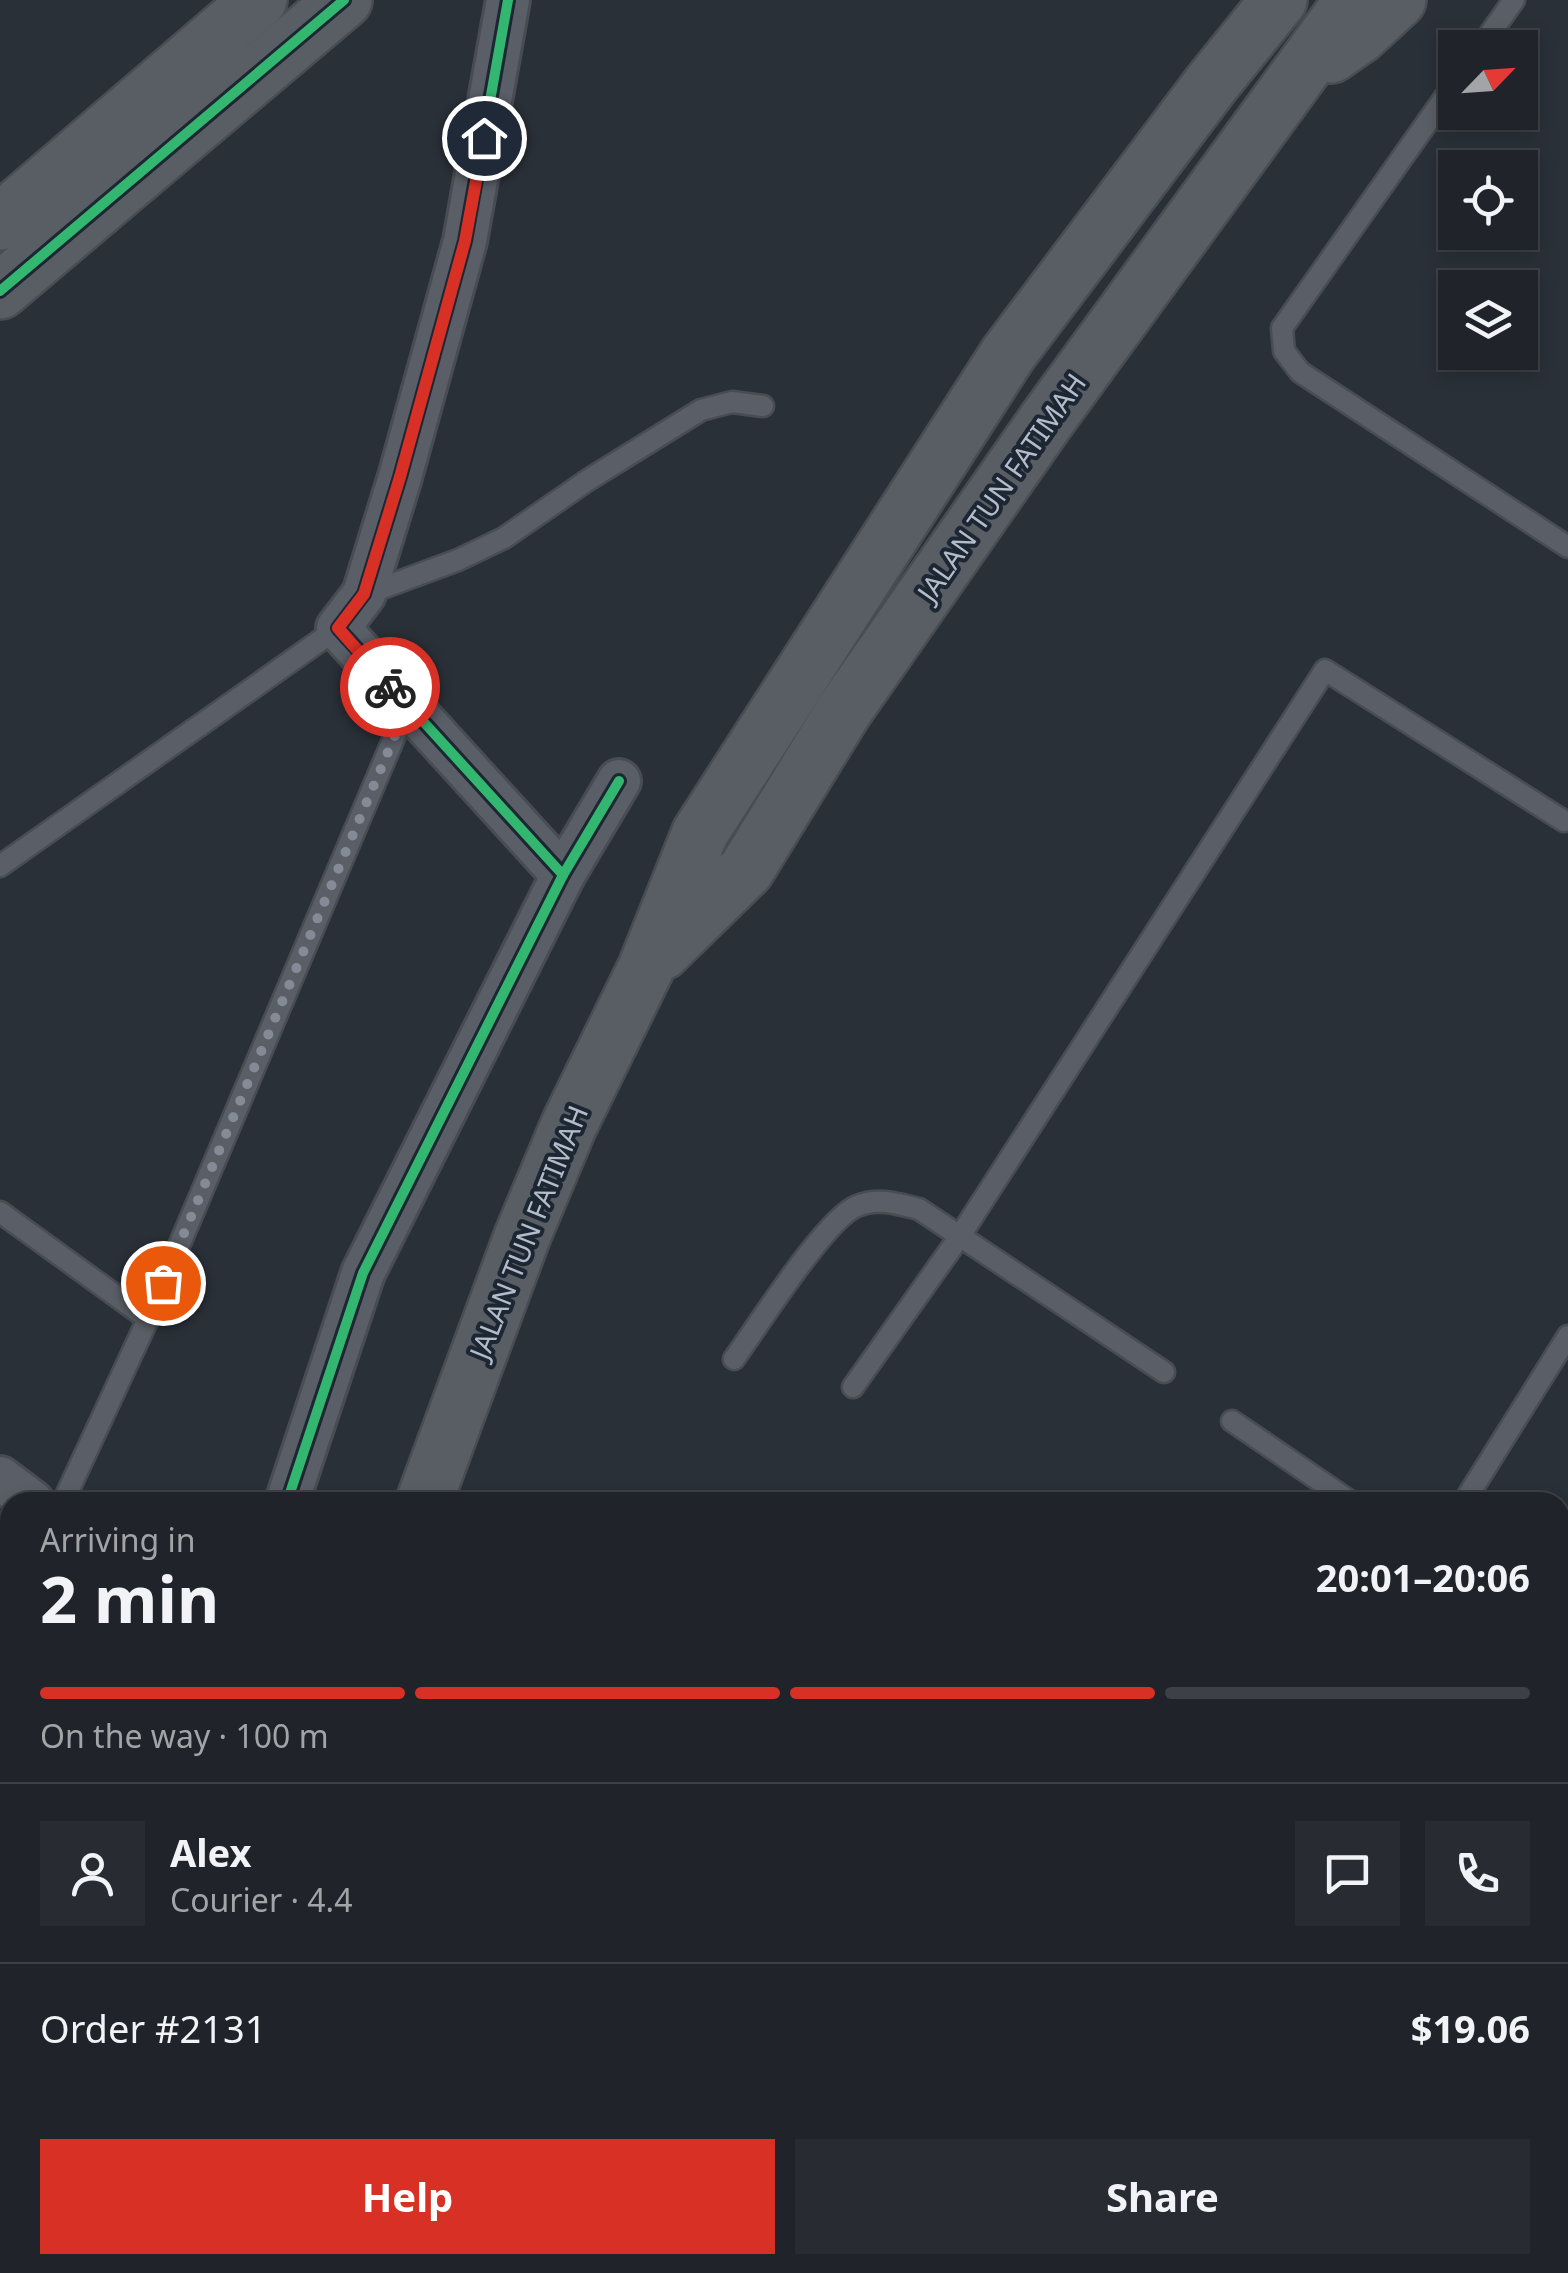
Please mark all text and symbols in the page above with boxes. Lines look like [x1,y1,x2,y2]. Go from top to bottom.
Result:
north arrow [1438,30,1538,130]
map controls [1438,30,1538,370]
pin [442,96,527,181]
icon: home [457,111,512,166]
button: locate [1438,150,1538,250]
button: layers [1438,270,1538,370]
street label: JALAN TUN FATIMAH [906,365,1094,611]
courier [340,637,440,737]
icon: bike [363,660,418,715]
street label: JALAN TUN FATIMAH [459,1100,596,1367]
pin [121,1241,206,1326]
icon: bag [136,1256,191,1311]
text: Arriving in [40,1518,195,1561]
text: 20:01–20:06 [1316,1551,1530,1603]
text: 2 min [40,1554,219,1642]
text: On the way · 100 m [40,1714,329,1757]
button: person [40,1821,145,1926]
button: chat [1295,1821,1400,1926]
button: phone [1425,1821,1530,1926]
text: Alex [170,1826,252,1878]
text: Courier · 4.4 [170,1878,353,1921]
text: Order #2131 [40,2002,266,2054]
text: $19.06 [1411,2002,1530,2054]
button: Help [40,2139,775,2254]
button: Share [795,2139,1530,2254]

